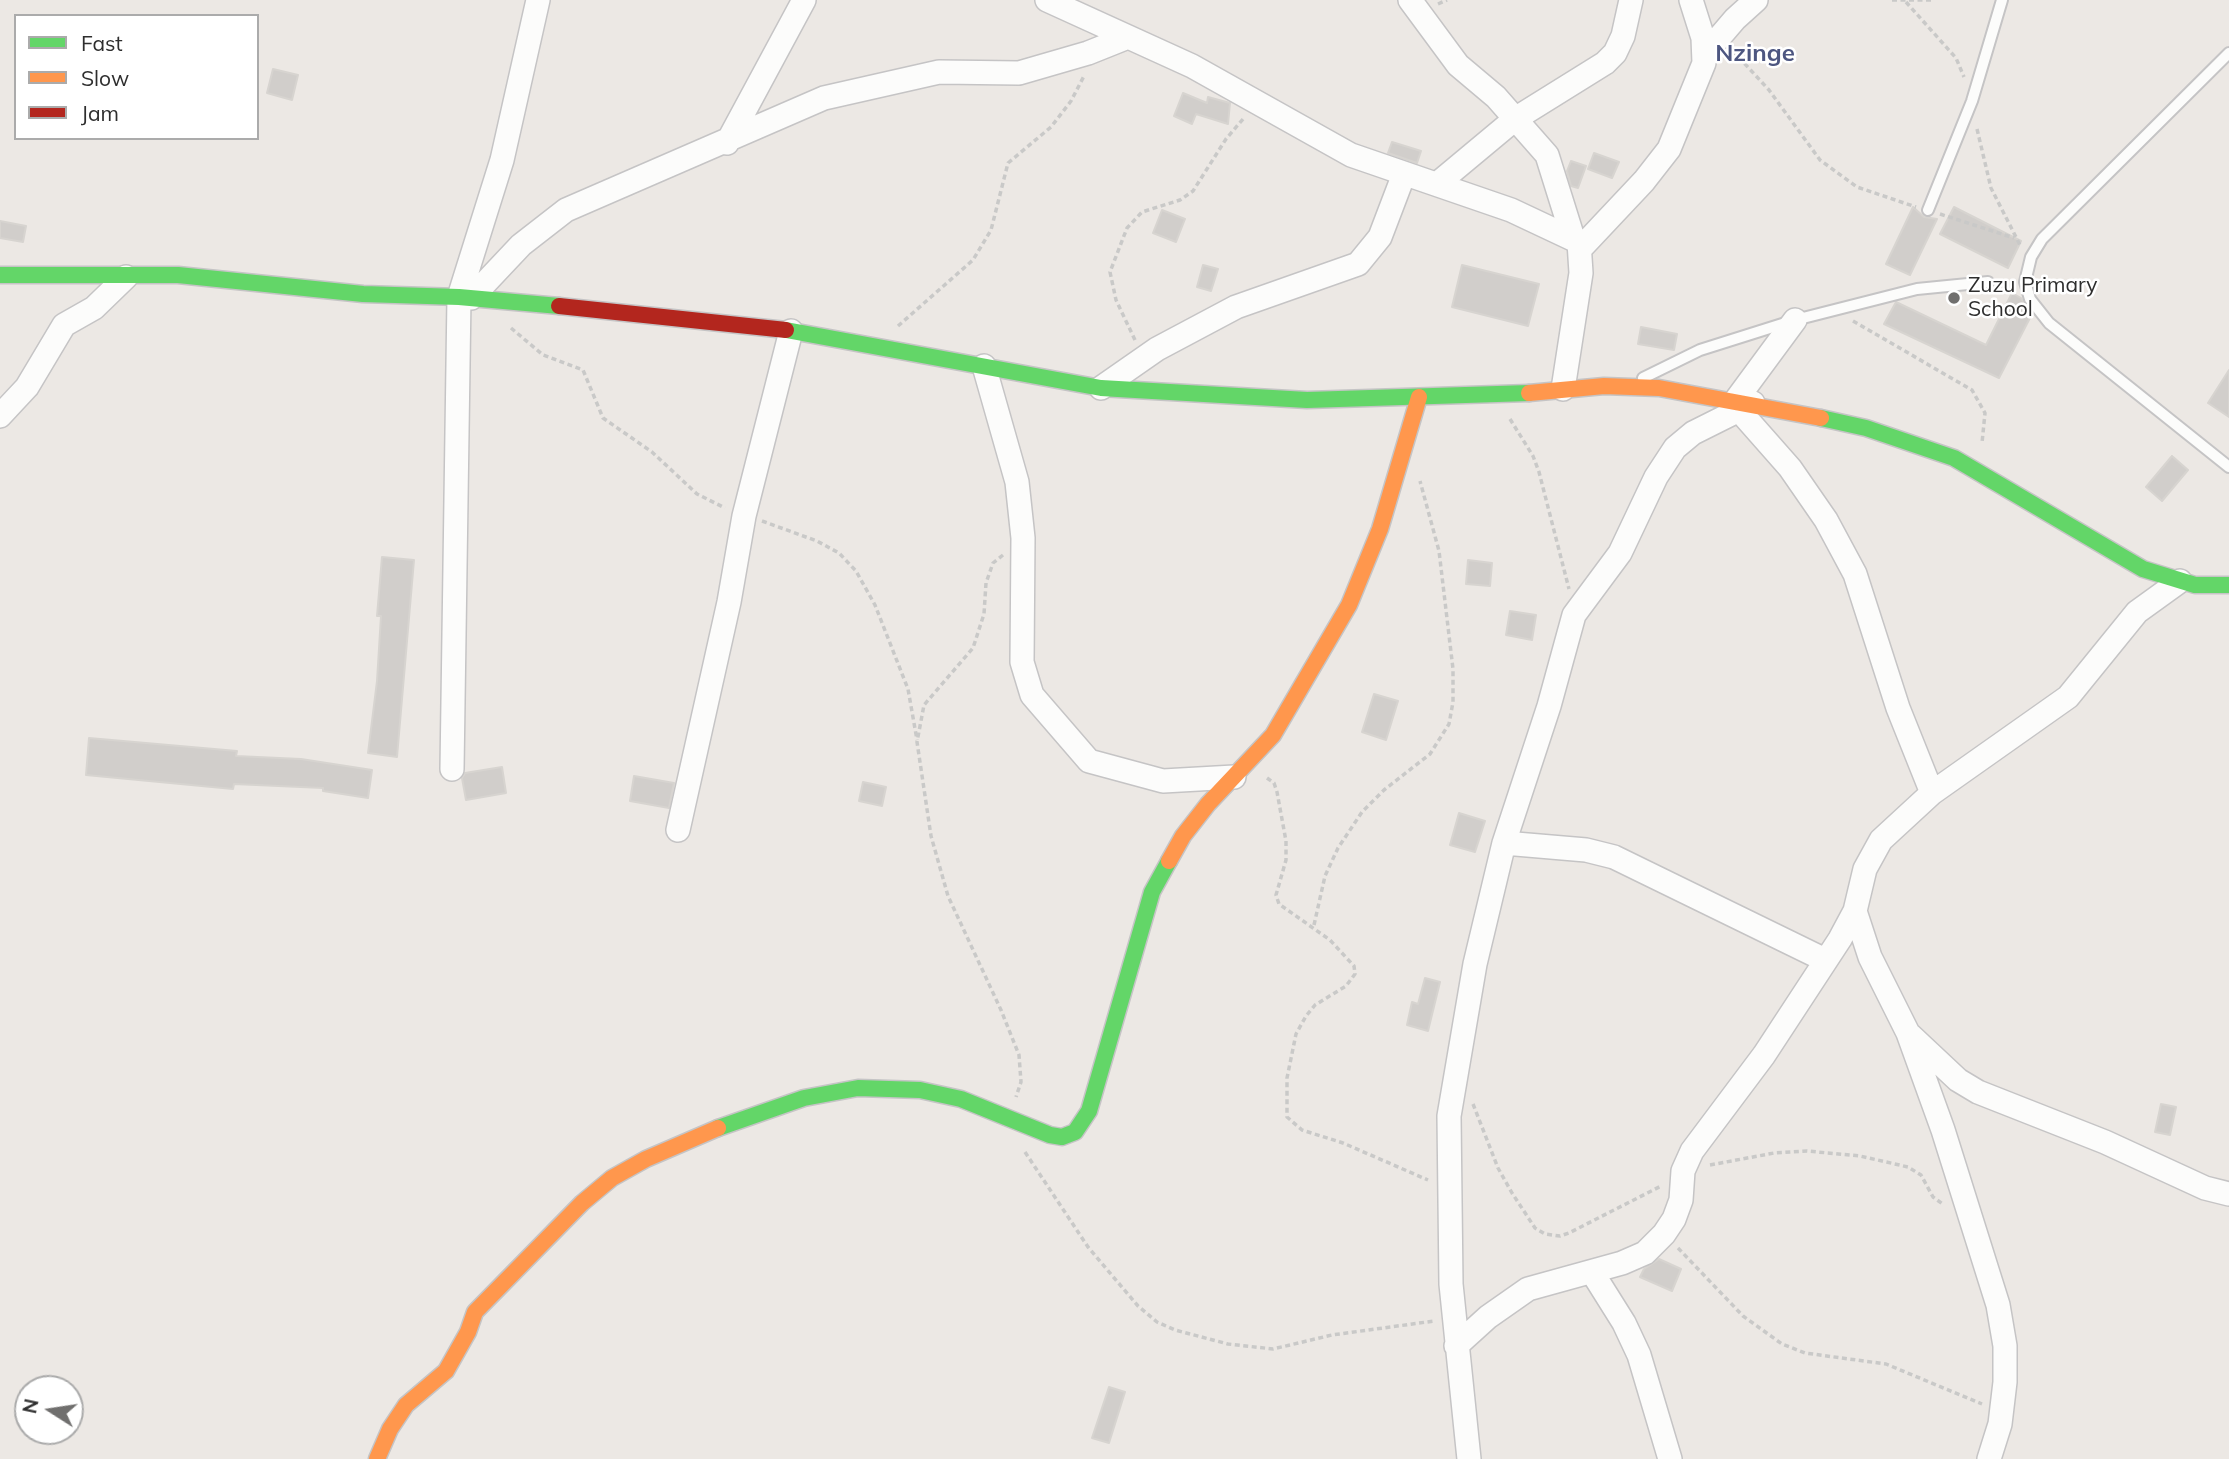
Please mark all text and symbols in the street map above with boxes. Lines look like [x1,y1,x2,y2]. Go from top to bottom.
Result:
legend [14,14,259,140]
text: Fast [81,30,123,56]
district label: Nzinge [1715,40,1795,68]
text: Slow [81,65,129,91]
text: Jam [81,100,119,126]
place label: Zuzu Primary School [1968,273,2097,323]
marker: Zuzu Primary School [1946,290,1962,306]
north arrow [14,1375,84,1445]
text: N [17,1397,44,1416]

